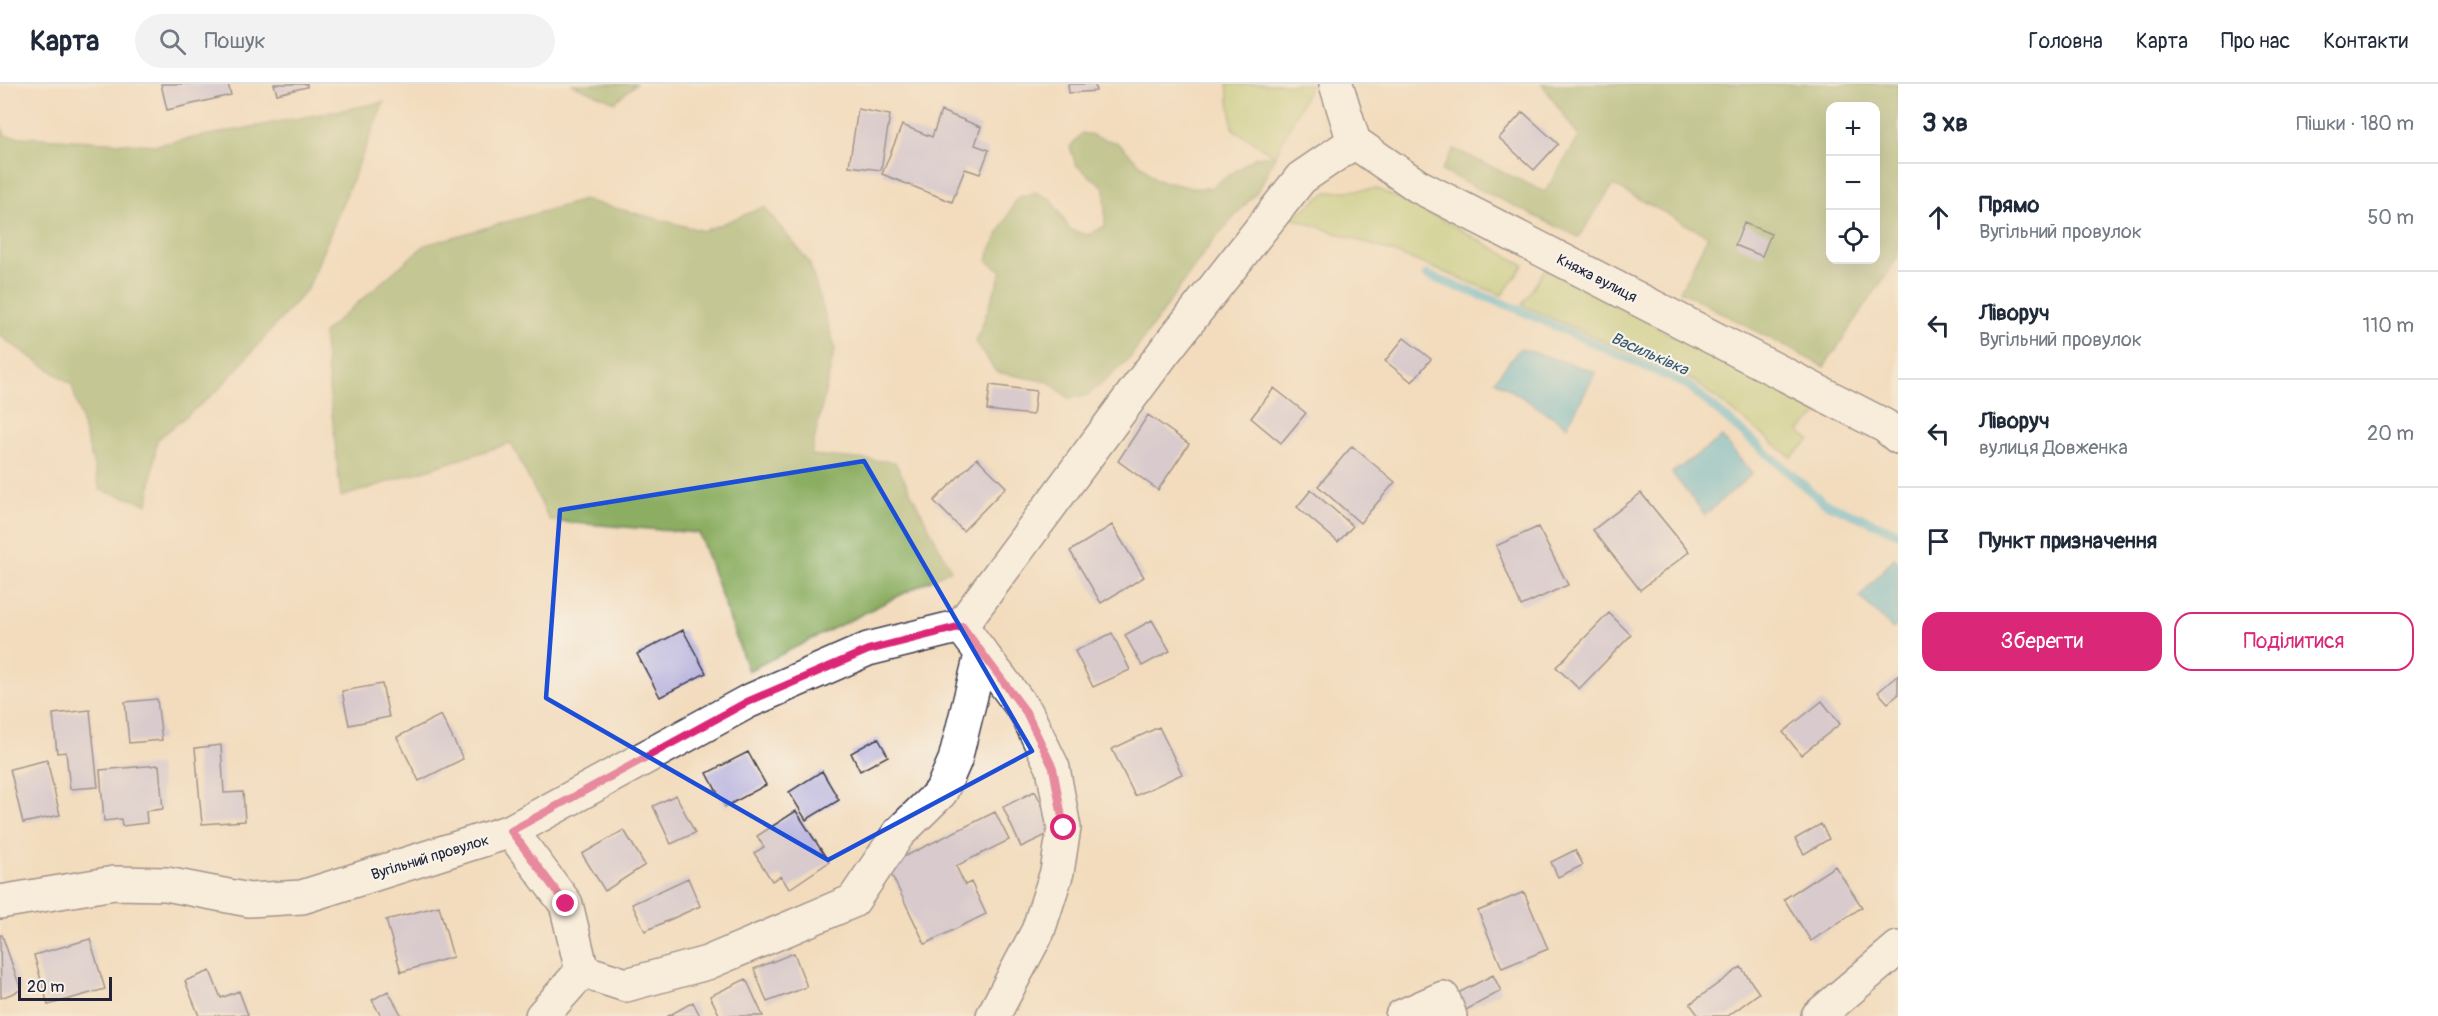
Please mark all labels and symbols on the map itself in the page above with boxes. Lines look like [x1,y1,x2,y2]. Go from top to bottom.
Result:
street label: Княжа вулиця [1553,250,1640,307]
water label: Васильківка [1608,328,1693,380]
route start [1050,814,1076,840]
street label: Вугільний провулок [369,830,492,884]
route end [552,890,578,916]
scale bar [18,974,112,1002]

